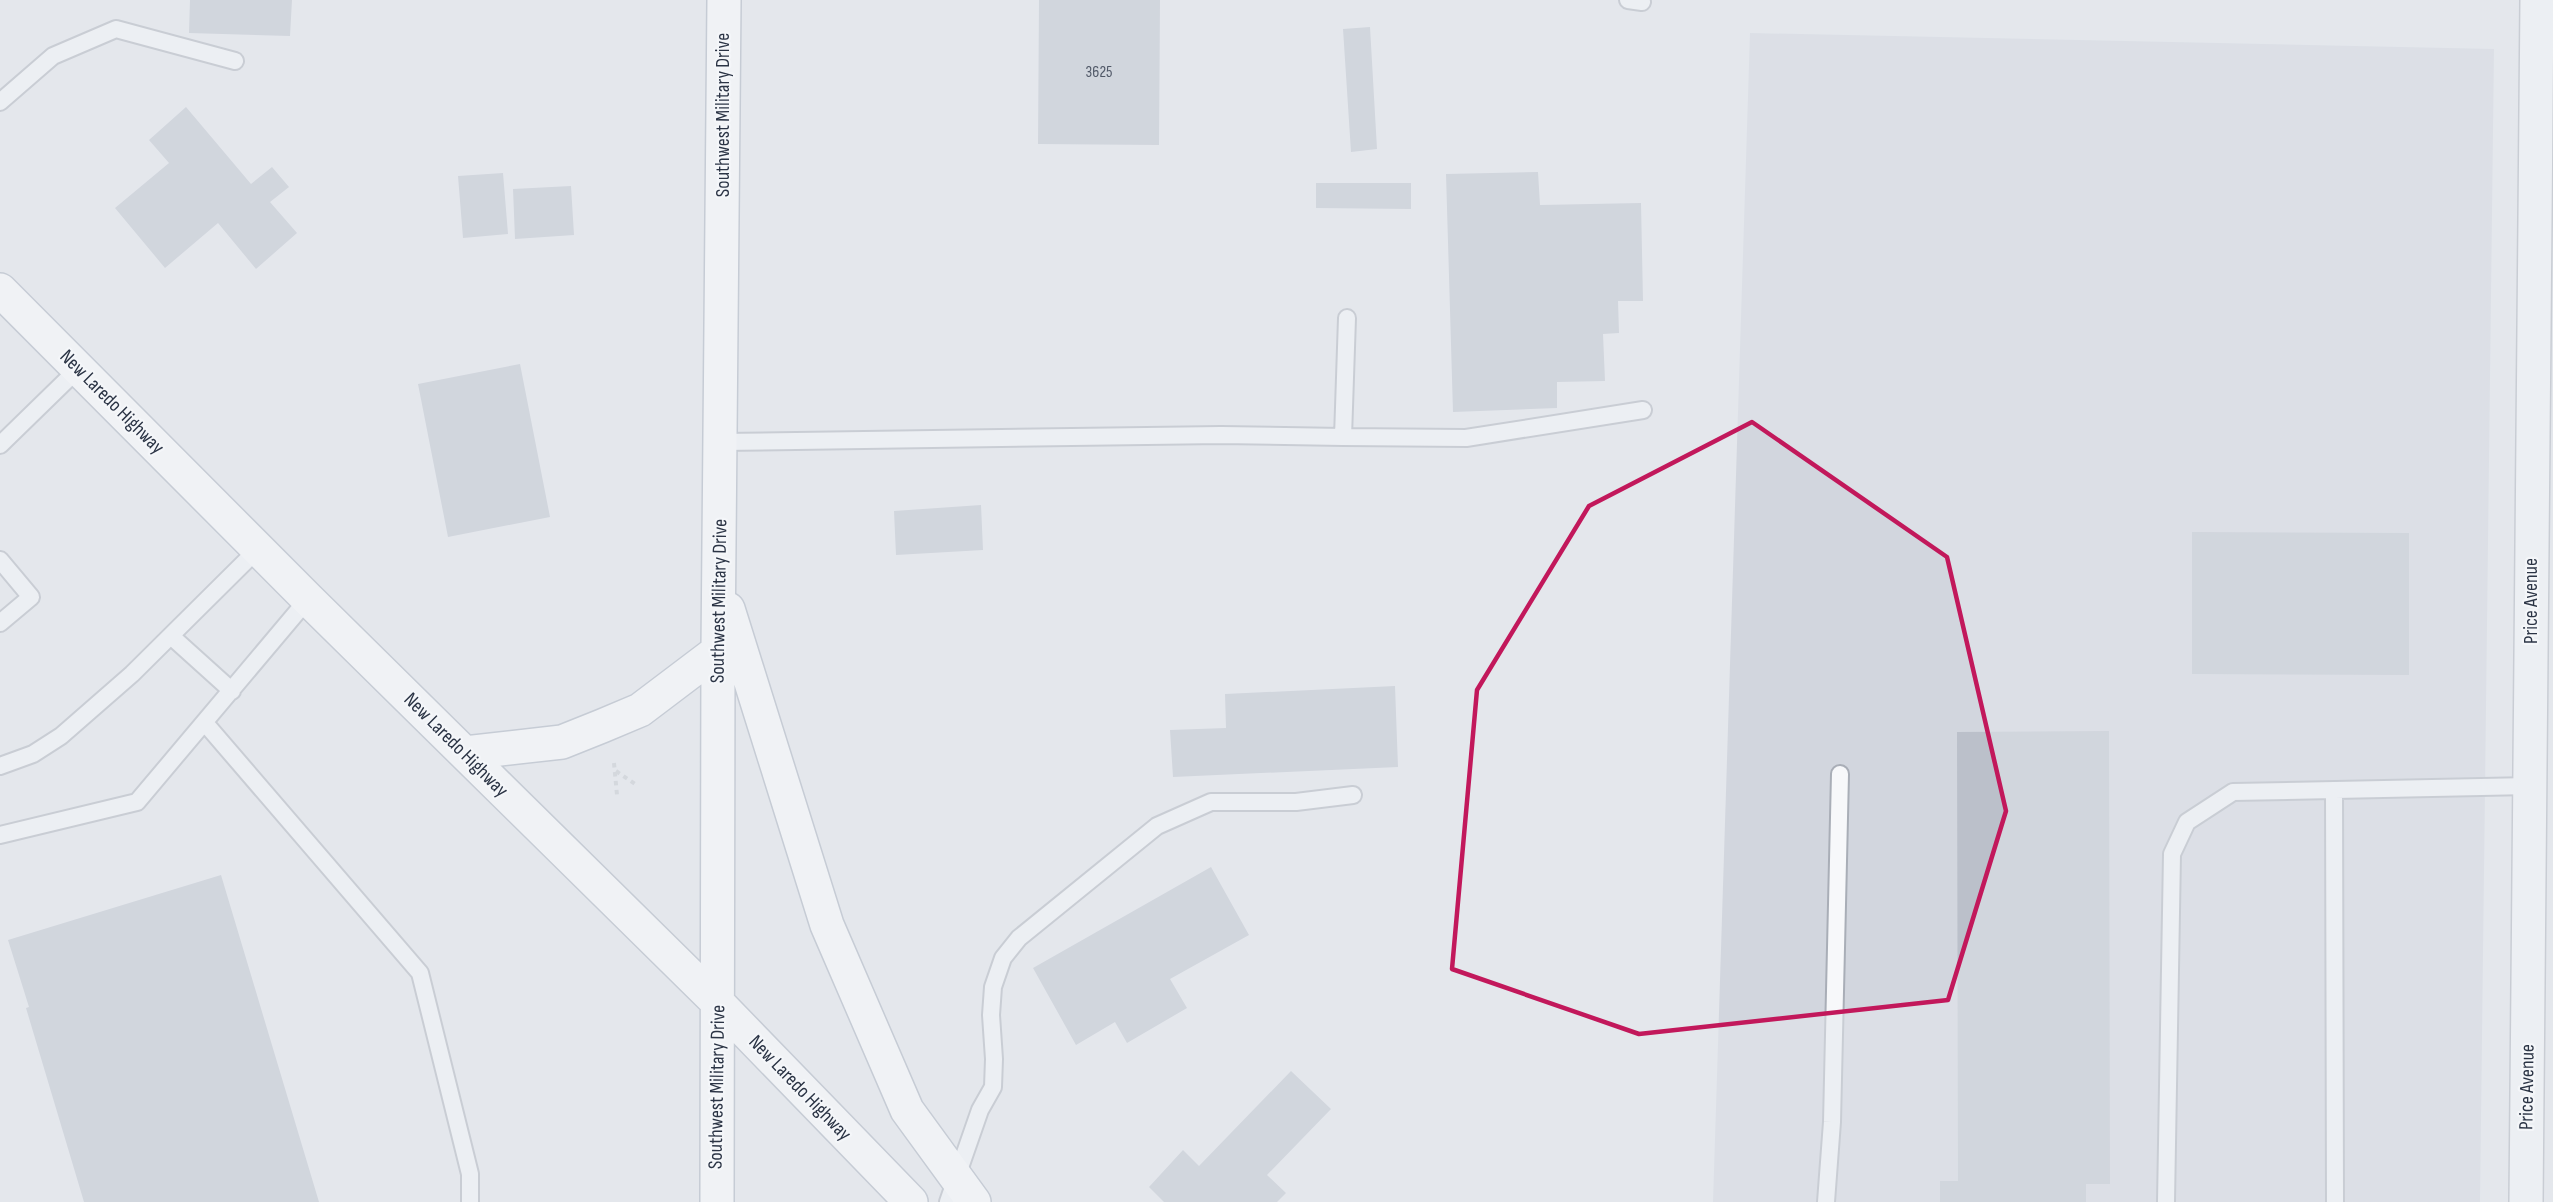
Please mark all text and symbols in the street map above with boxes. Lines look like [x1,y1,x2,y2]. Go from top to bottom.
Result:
street label: Southwest Military Drive [711,33,735,197]
house number: 3625 [1086,63,1112,82]
street label: New Laredo Highway [55,345,169,459]
street label: Southwest Military Drive [706,519,732,683]
street label: Price Avenue [2519,558,2543,644]
street label: New Laredo Highway [399,688,513,802]
street label: Southwest Military Drive [704,1005,730,1169]
street label: New Laredo Highway [744,1030,857,1146]
street label: Price Avenue [2514,1044,2540,1130]

